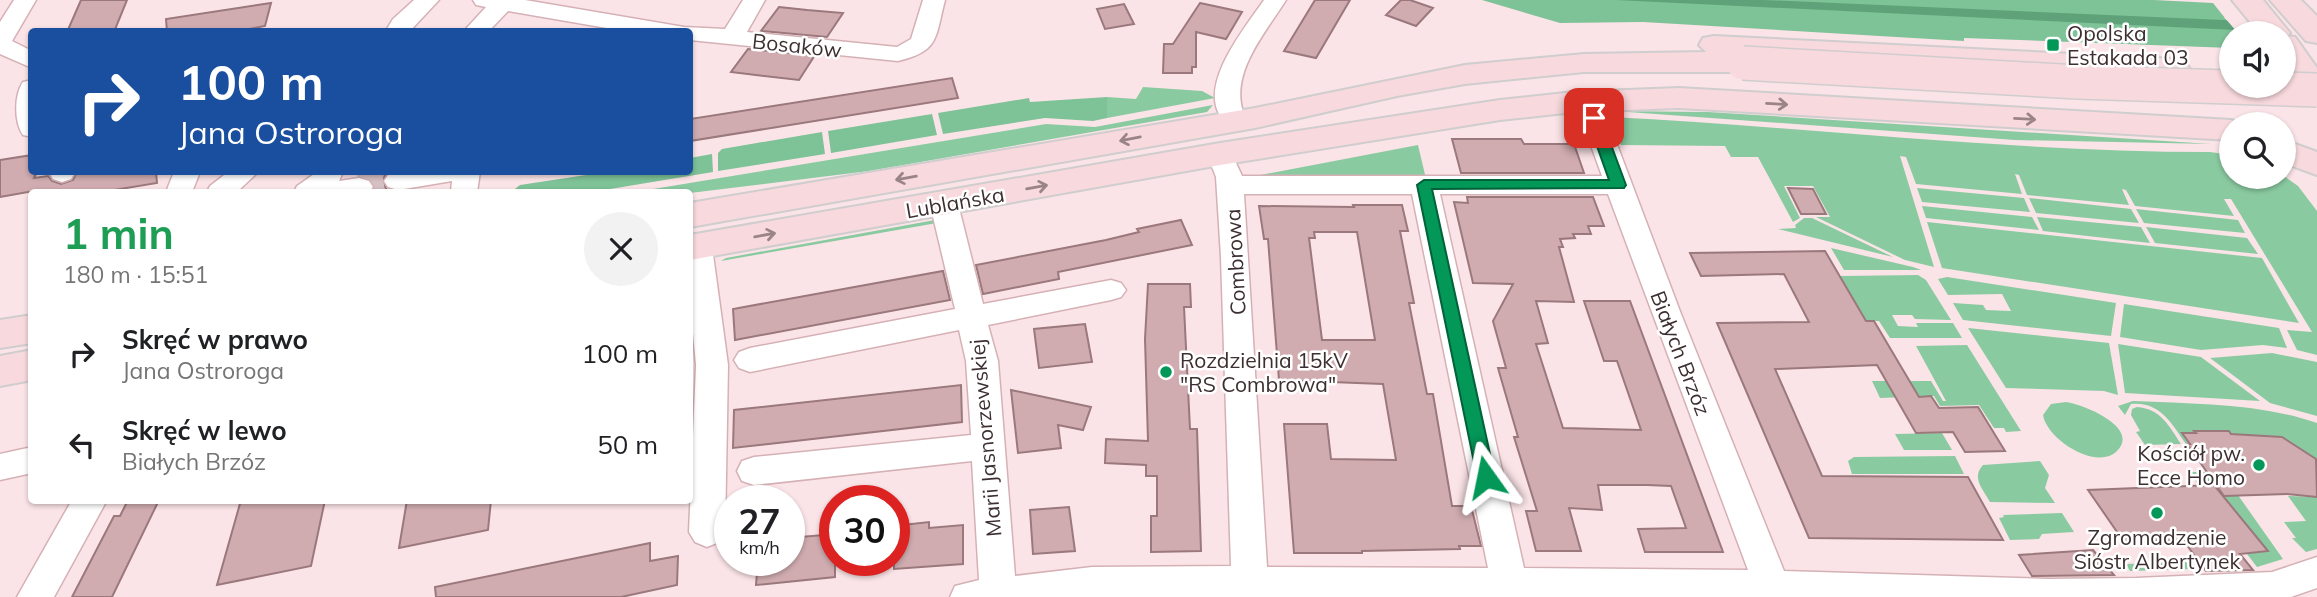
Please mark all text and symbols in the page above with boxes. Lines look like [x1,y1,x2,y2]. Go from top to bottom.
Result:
place label: Opolska Estakada 03 [2067,20,2189,70]
map controls [2219,21,2296,189]
button: sound [2219,21,2296,98]
street label: Bosaków [751,27,843,63]
marker: Opolska Estakada 03 [2045,37,2061,53]
text: 100 m [178,51,324,112]
icon: right [63,56,154,147]
pin [1564,88,1624,148]
one-way arrow [1765,97,1788,110]
icon: arrive [1575,99,1613,137]
text: Jana Ostroroga [178,112,404,152]
one-way arrow [2014,112,2037,125]
button: search [2219,112,2296,189]
one-way arrow [1119,133,1142,147]
one-way arrow [895,172,918,185]
one-way arrow [1025,180,1048,193]
street label: Lublańska [904,181,1006,223]
text: 1 min [63,207,174,260]
street label: Combrowa [1219,208,1251,316]
button: close [584,212,658,286]
one-way arrow [753,228,776,241]
text: 180 m · 15:51 [63,260,208,289]
street label: Białych Brzóz [1645,287,1717,419]
text: Skręć w prawo [122,323,308,356]
icon: right [63,335,101,373]
text: 100 m [582,337,658,370]
street label: Marii Jasnorzewskiej [963,338,1007,538]
place label: Rozdzielnia 15kV "RS Combrowa" [1180,347,1348,397]
text: Jana Ostroroga [122,356,284,385]
marker: Rozdzielnia 15kV "RS Combrowa" [1158,364,1174,380]
text: Skręć w lewo [122,414,287,447]
icon: left [63,426,101,464]
text: 50 m [597,428,658,461]
position arrow [1449,440,1523,514]
place label: Kościół pw. Ecce Homo [2137,440,2245,490]
text: Białych Brzóz [122,447,266,476]
marker: Kościół pw. Ecce Homo [2251,457,2267,473]
speed limit sign: 30 [819,485,910,576]
text: 27 [738,499,781,543]
marker: Zgromadzenie Sióstr Albertynek [2149,505,2165,521]
place label: Zgromadzenie Sióstr Albertynek [2074,524,2241,574]
text: km/h [739,536,780,559]

